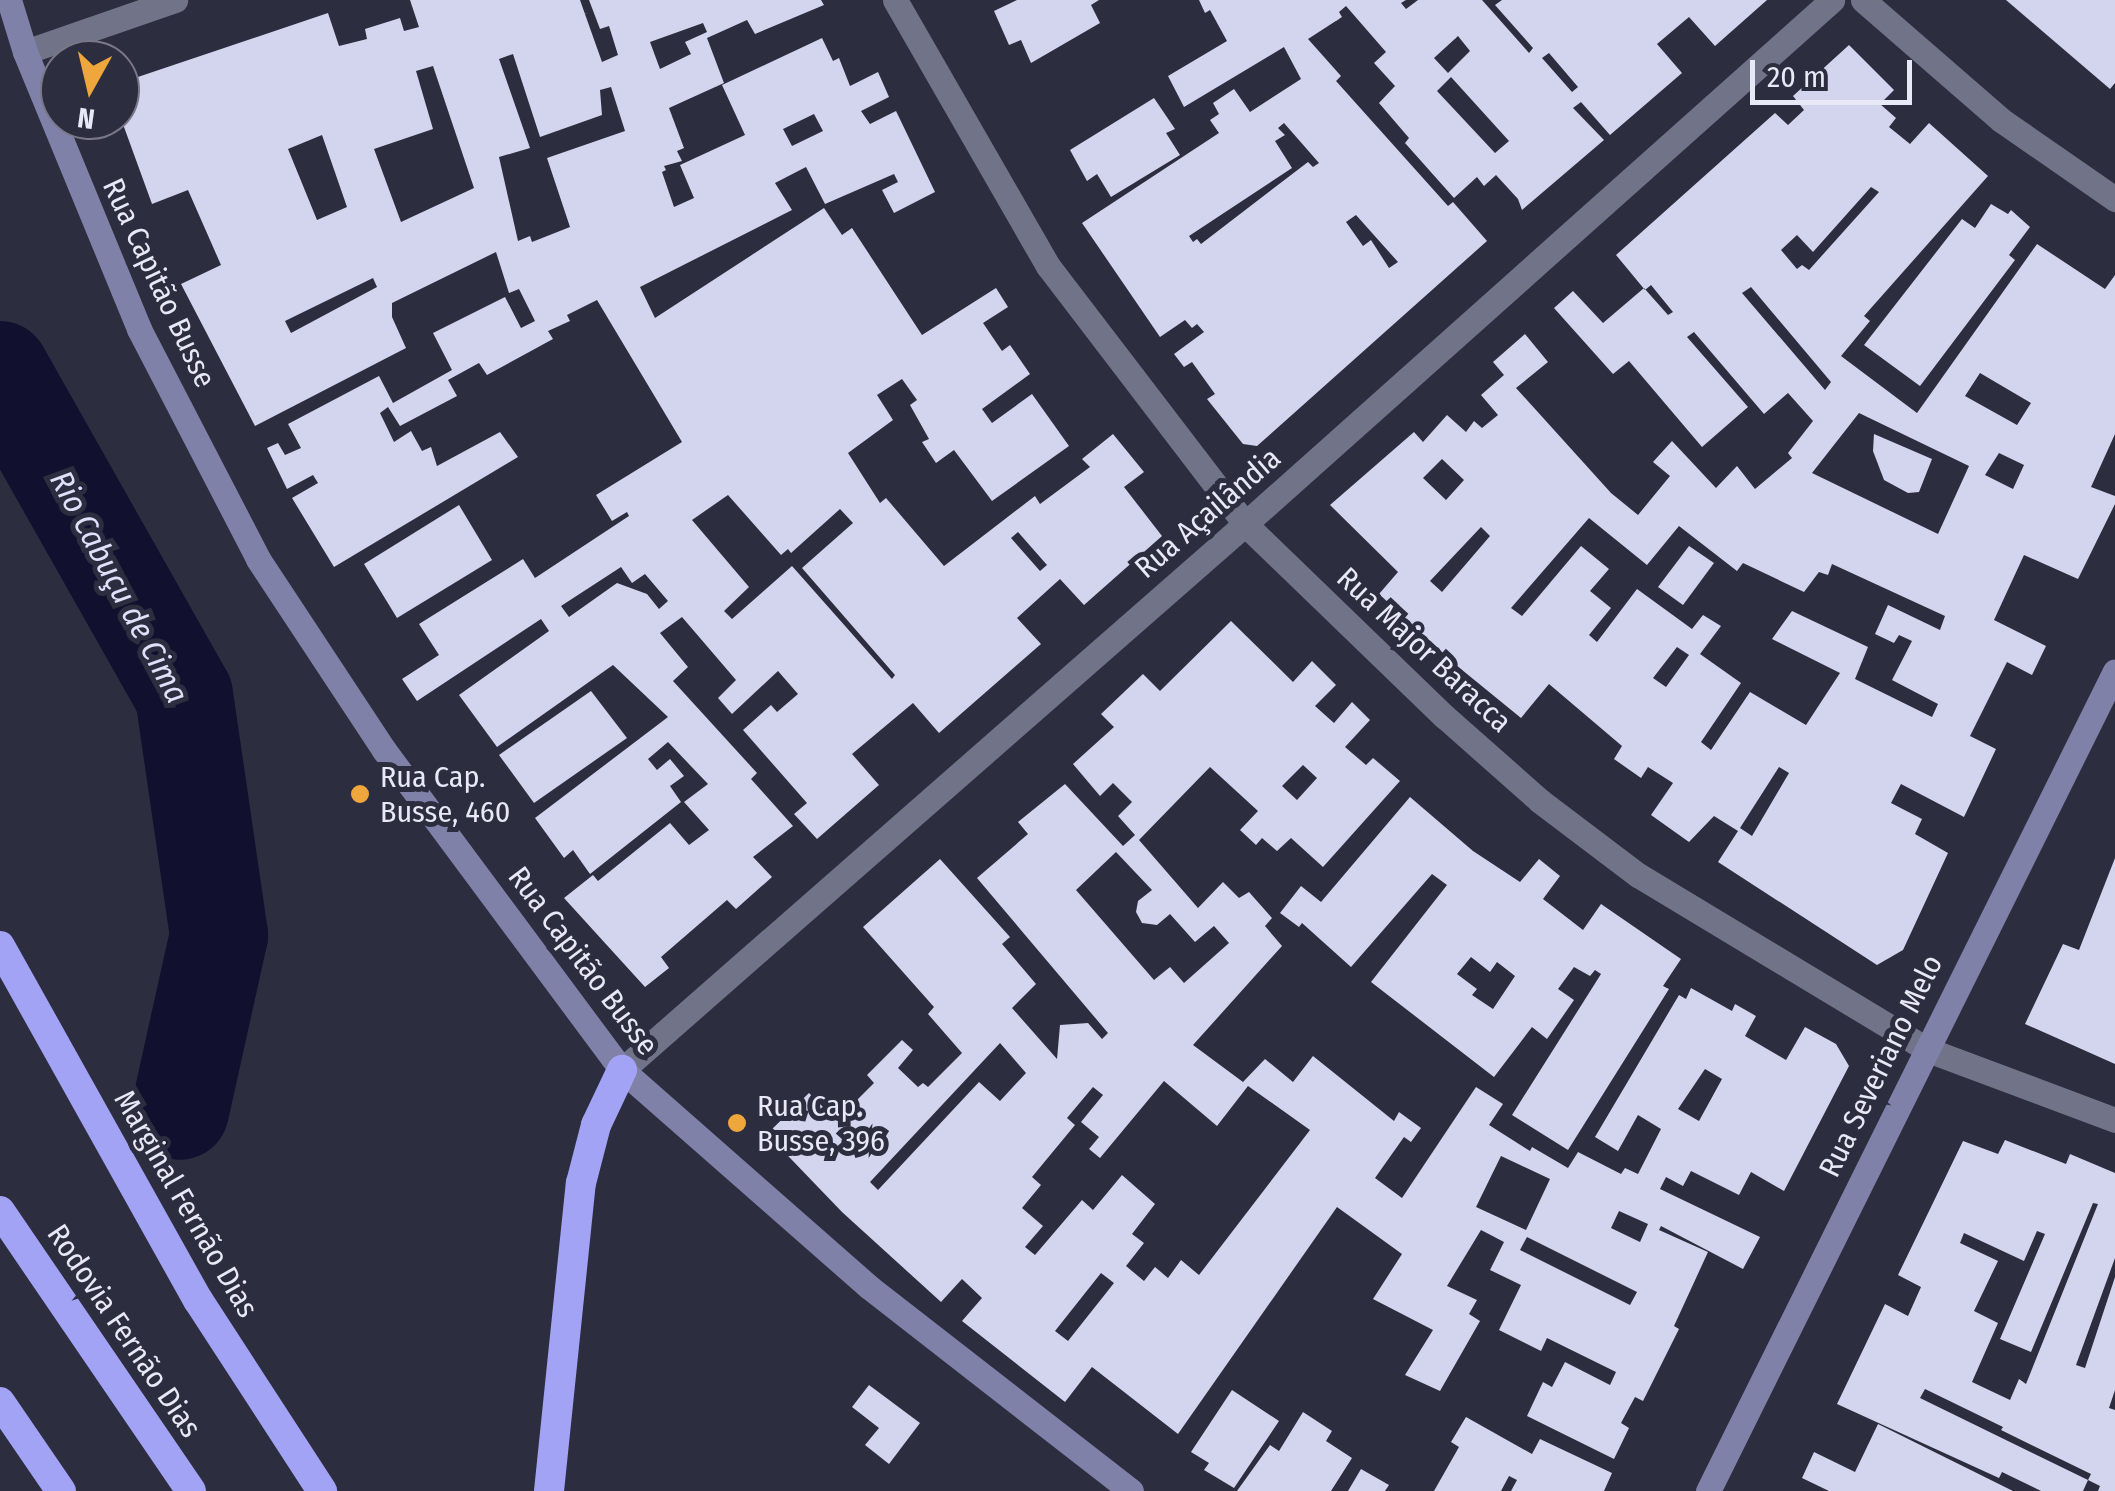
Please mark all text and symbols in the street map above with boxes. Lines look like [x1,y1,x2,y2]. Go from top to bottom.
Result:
north arrow [40,40,140,140]
scale bar [1755,40,1918,102]
text: 20 m [1767,59,1826,95]
text: N [75,101,97,136]
street label: Rua Capitão Busse [95,173,223,393]
street label: Rua Açailândia [1128,440,1288,586]
water label: Rio Cabuçu de Cima [42,464,196,710]
street label: Rua Major Baracca [1329,560,1519,740]
place label: Rua Cap. Busse, 460 [380,759,510,830]
marker: Rua Cap. Busse, 460 [349,783,371,805]
street label: Rua Capitão Busse [501,860,665,1062]
street label: Rua Severiano Melo [1812,949,1950,1183]
street label: Marginal Fernão Dias [106,1084,266,1324]
place label: Rua Cap. Busse, 396 [757,1088,885,1158]
marker: Rua Cap. Busse, 396 [726,1112,748,1134]
street label: Rodovia Fernão Dias [39,1218,209,1444]

